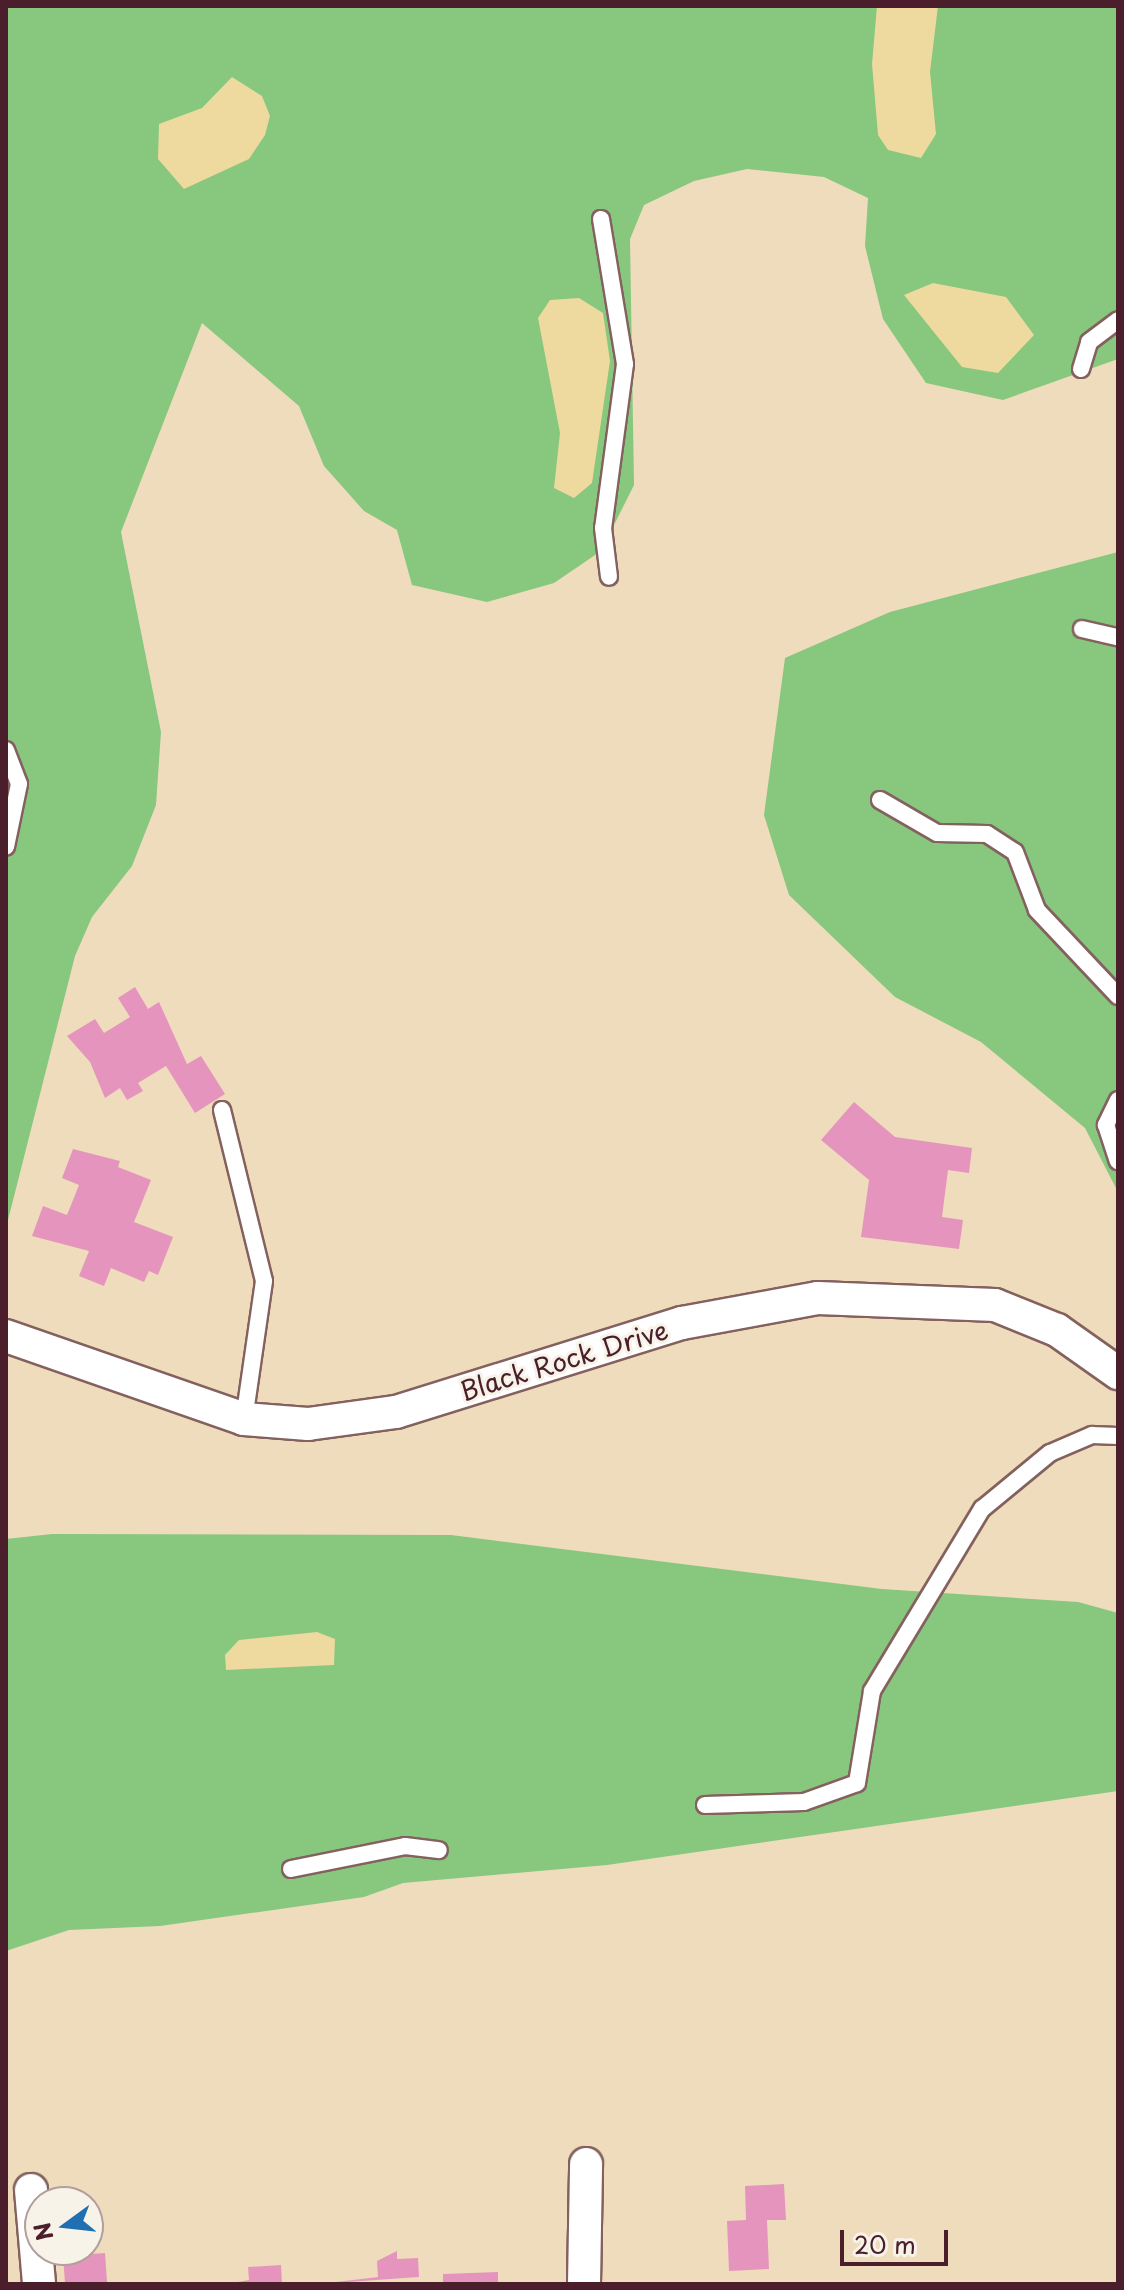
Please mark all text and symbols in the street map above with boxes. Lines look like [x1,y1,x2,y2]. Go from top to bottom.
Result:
street label: Black Rock Drive [458,1314,670,1406]
north arrow [24,2186,104,2266]
scale bar [844,2214,952,2264]
text: N [24,2219,60,2245]
text: 20 m [854,2226,916,2262]

